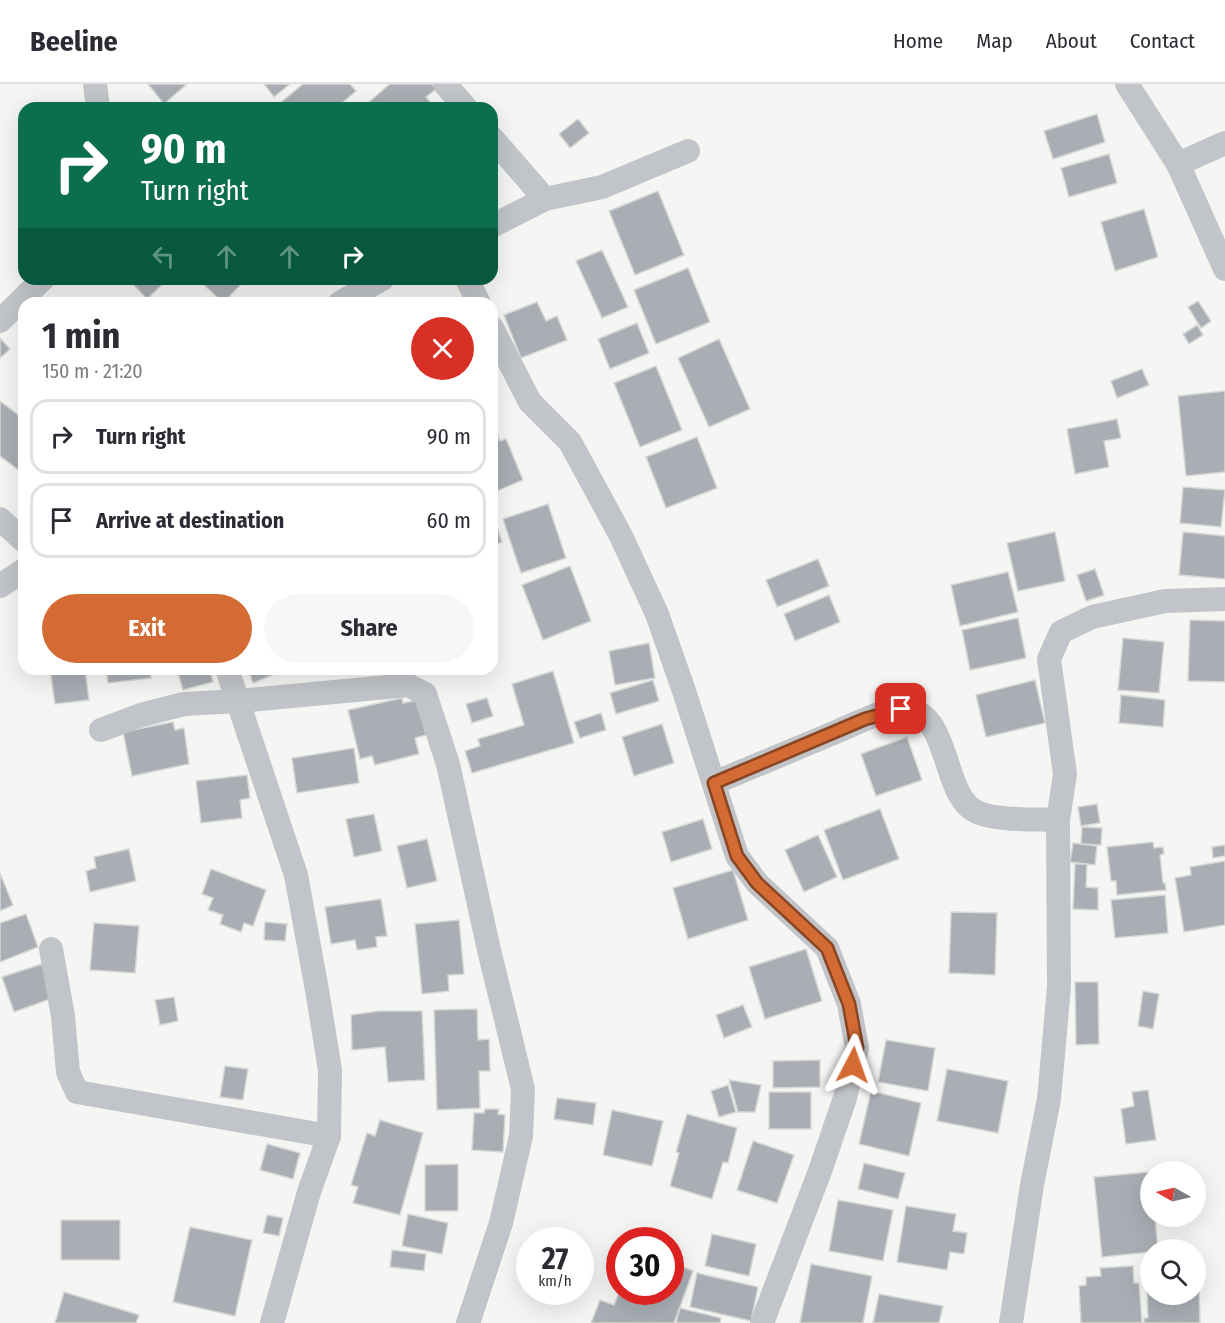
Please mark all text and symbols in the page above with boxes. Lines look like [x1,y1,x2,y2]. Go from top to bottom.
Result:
text: Beeline [30,25,118,58]
text: Home [893,28,943,54]
text: Map [976,28,1013,54]
text: About [1046,28,1097,54]
text: Contact [1130,28,1195,54]
text: 90 m [141,124,226,174]
icon: right [42,126,120,204]
text: Turn right [141,175,249,207]
icon: left [147,240,180,273]
icon: ahead [210,240,243,273]
icon: ahead [273,240,306,273]
icon: right [336,240,369,273]
text: 1 min [42,314,120,358]
button: close [411,317,474,380]
text: 150 m · 21:20 [42,359,143,383]
icon: right [45,420,78,453]
text: Turn right [96,423,185,450]
text: 90 m [427,423,471,450]
icon: arrive [45,504,78,537]
text: Arrive at destination [96,507,284,534]
text: 60 m [427,507,471,534]
button: Exit [42,594,252,663]
button: Share [264,594,474,663]
pin [875,683,926,734]
icon: arrive [884,692,917,725]
position arrow [821,1033,885,1097]
north arrow [1140,1161,1206,1227]
map controls [1140,1161,1206,1305]
speed limit sign: 30 [606,1227,684,1305]
button: search [1140,1239,1206,1305]
text: 27 [542,1241,568,1277]
text: km/h [538,1272,572,1290]

